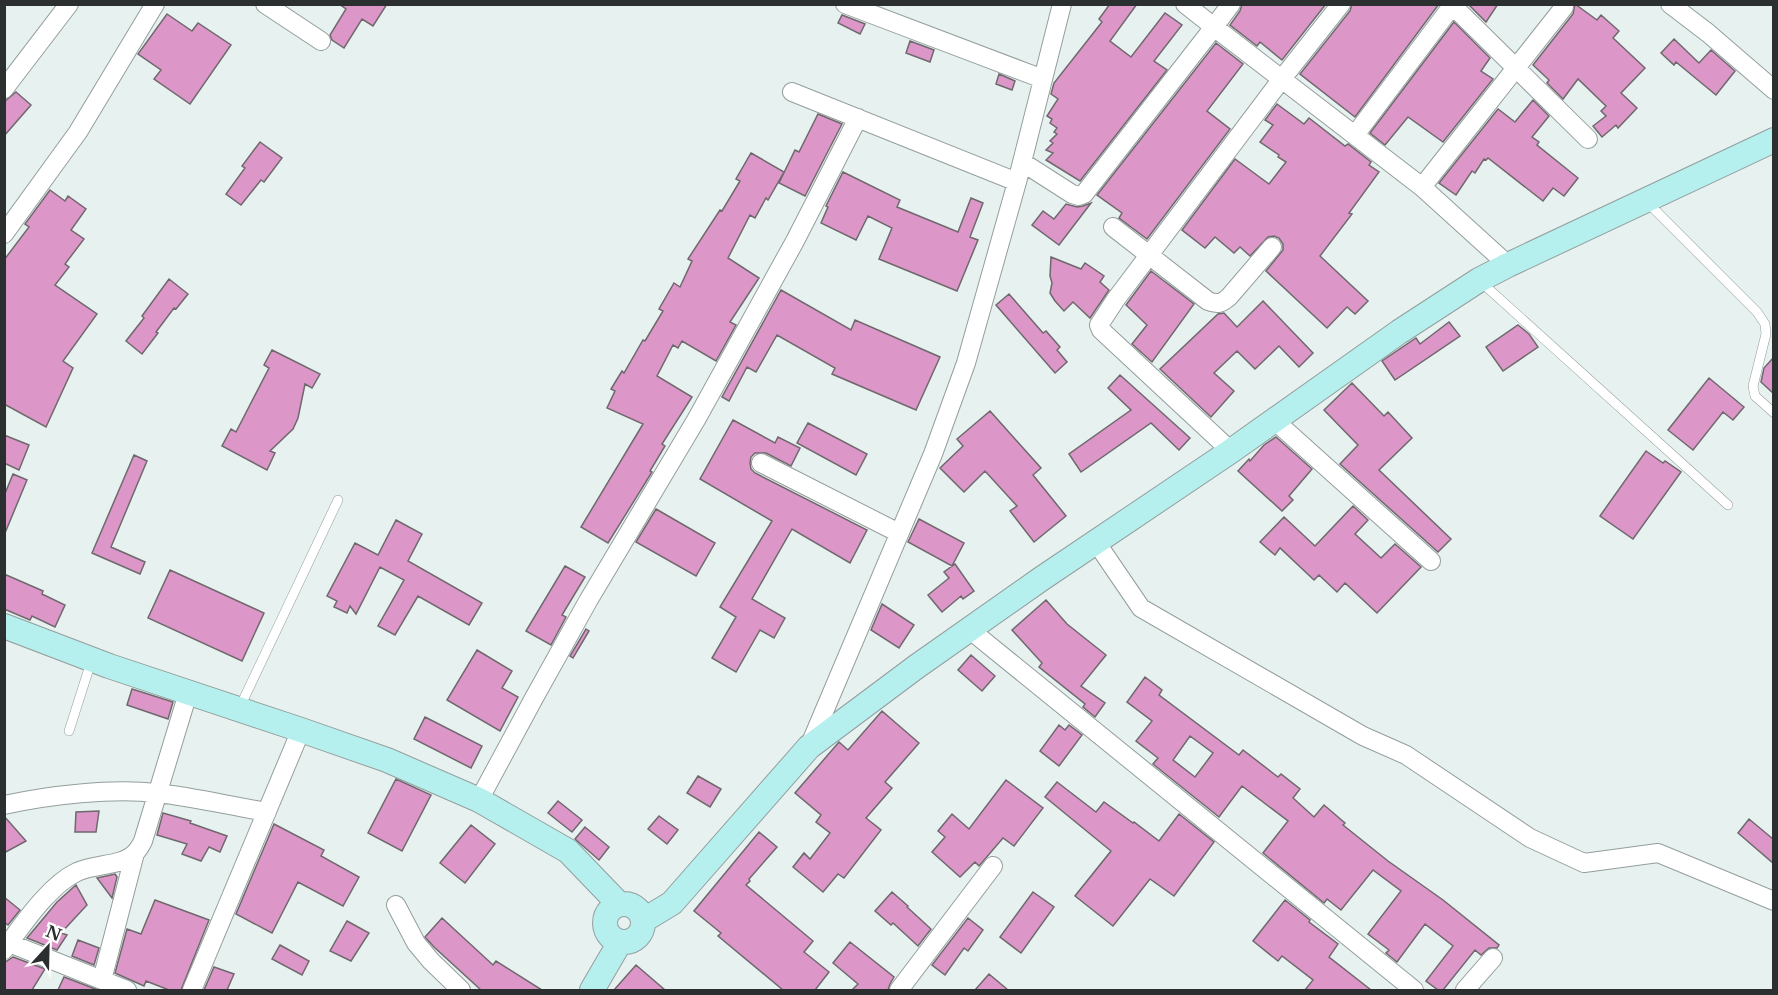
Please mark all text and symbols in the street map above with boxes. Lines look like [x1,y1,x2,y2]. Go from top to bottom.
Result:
north arrow [18,917,78,977]
text: N [43,921,64,945]

